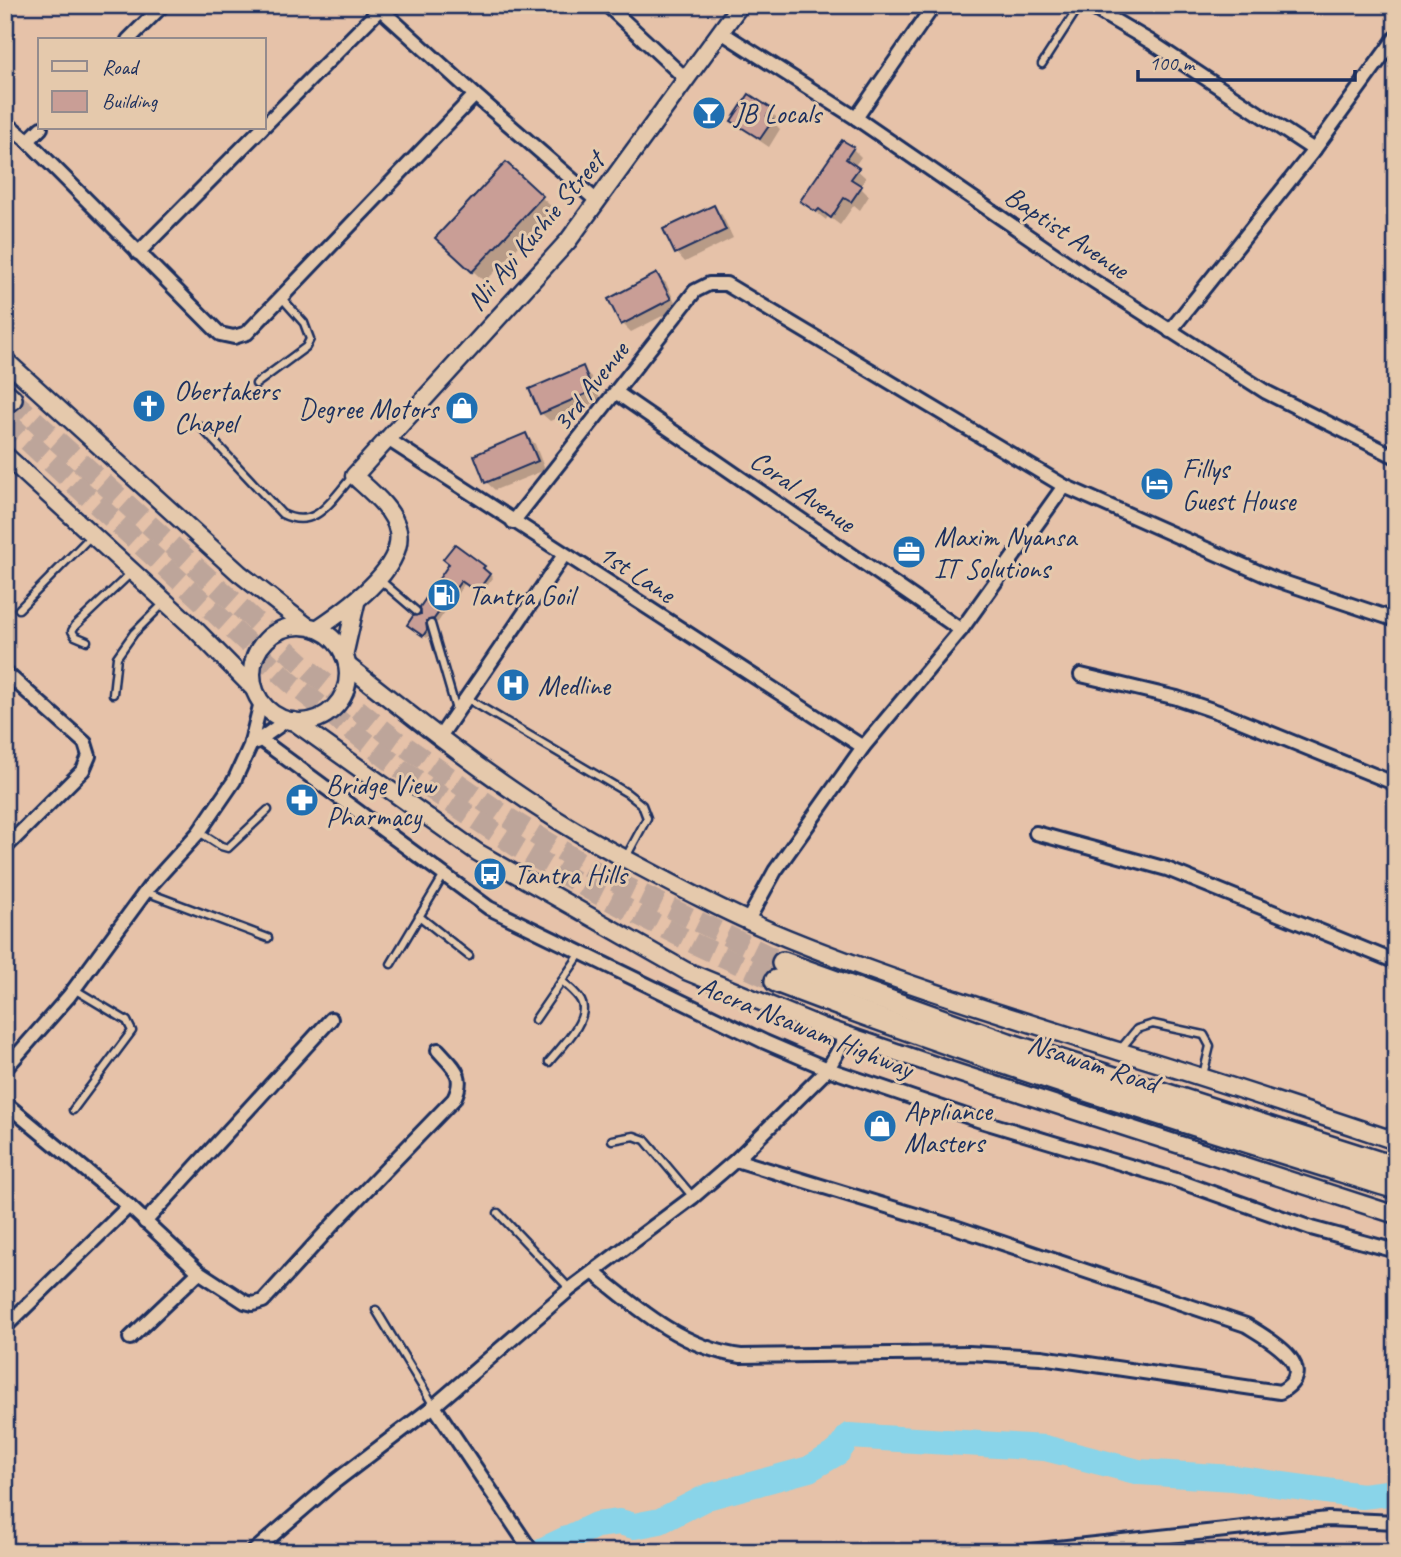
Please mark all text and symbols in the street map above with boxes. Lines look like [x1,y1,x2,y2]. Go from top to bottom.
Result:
legend [38,38,266,130]
scale bar [1138,38,1356,82]
text: 100 m [1149,50,1196,76]
text: Road [102,54,141,80]
text: Building [102,88,159,114]
bar icon: JB Locals [690,94,728,132]
place label: JB Locals [732,96,823,131]
street label: Nii Ayi Kushie Street [458,141,614,318]
street label: Baptist Avenue [998,178,1137,287]
street label: 3rd Avenue [544,332,637,438]
place label: Obertakers Chapel [174,373,281,440]
church icon: Obertakers Chapel [130,387,168,425]
shop icon: Degree Motors [443,389,481,427]
place label: Degree Motors [299,391,440,426]
street label: Coral Avenue [744,442,864,541]
place label: Fillys Guest House [1182,451,1297,518]
hotel icon: Fillys Guest House [1138,465,1176,503]
place label: Maxim Nyansa IT Solutions [934,519,1078,586]
office icon: Maxim Nyansa IT Solutions [890,533,928,571]
street label: 1st Lane [592,535,683,612]
fuel station icon: Tantra Goil [425,576,463,614]
place label: Tantra Goil [468,578,579,613]
hospital icon: Medline [494,666,532,704]
place label: Medline [538,668,612,703]
place label: Bridge View Pharmacy [326,767,438,834]
pharmacy icon: Bridge View Pharmacy [283,781,321,819]
bus stop icon: Tantra Hills [471,855,509,893]
place label: Tantra Hills [514,857,629,892]
street label: Accra Nsawam Highway [694,968,921,1087]
street label: Nsawam Road [1024,1026,1166,1102]
place label: Appliance Masters [904,1093,994,1160]
shop icon: Appliance Masters [861,1107,899,1145]

